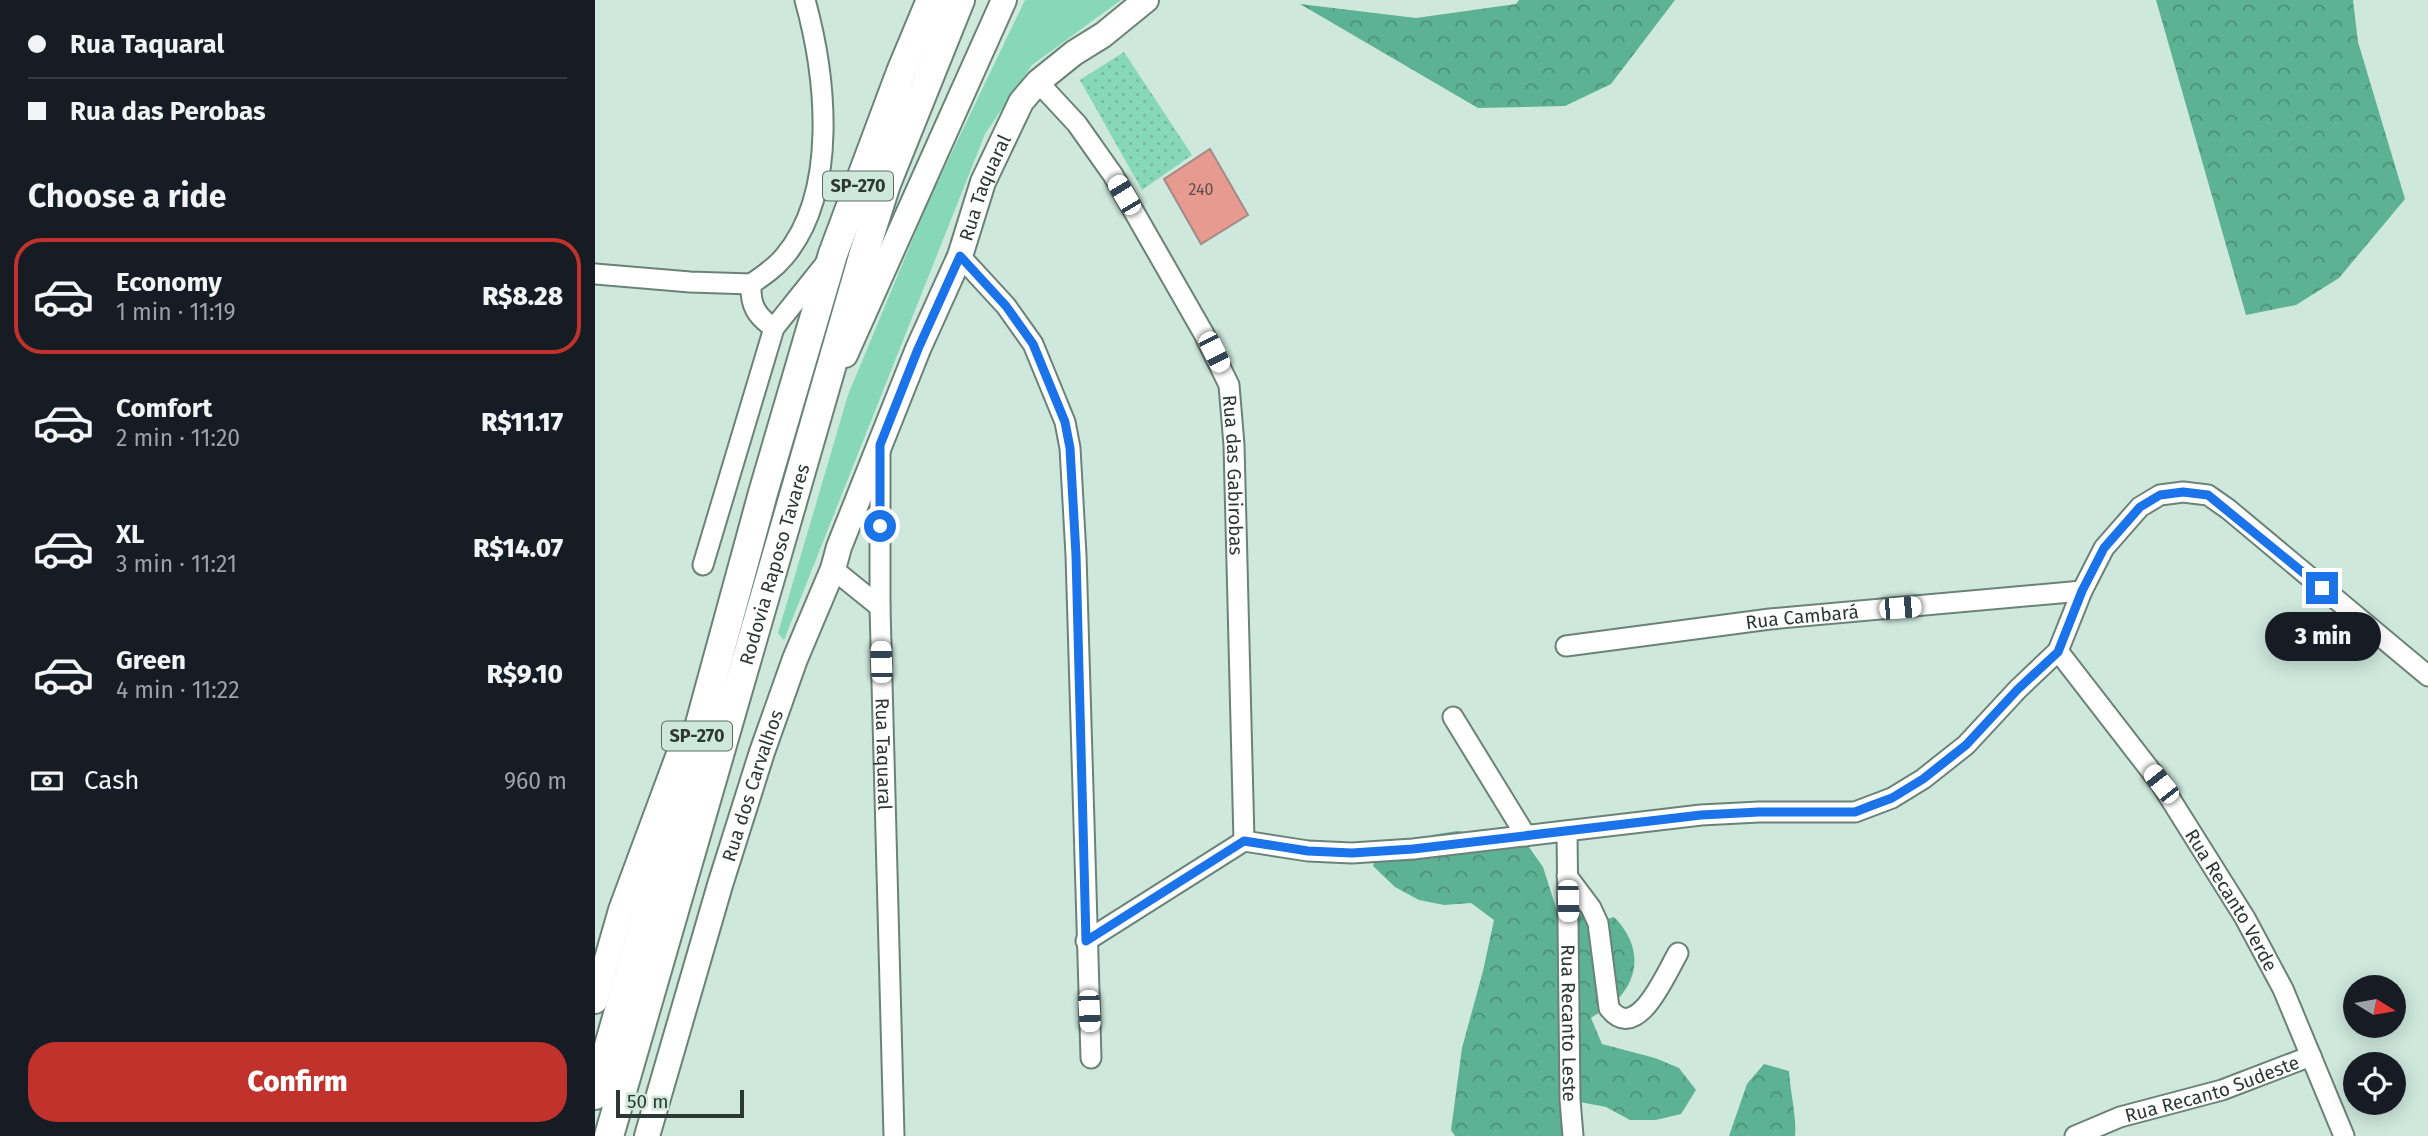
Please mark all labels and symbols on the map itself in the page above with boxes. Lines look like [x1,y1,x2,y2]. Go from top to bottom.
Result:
street label: Rua Taquaral [954,130,1016,244]
road number: SP-270 [823,172,893,201]
car [1105,172,1144,218]
house number: 240 [1189,180,1214,199]
car [1196,329,1233,375]
street label: Rua das Gabirobas [1218,394,1248,556]
street label: Rodovia Raposo Tavares [734,461,814,668]
route start [864,510,896,542]
route end [2306,572,2338,604]
car [1879,596,1922,620]
street label: Rua Cambará [1744,600,1860,634]
callout: 3 min [2264,612,2380,662]
car [870,641,893,683]
street label: Rua Taquaral [871,697,897,811]
street label: Rua dos Carvalhos [717,706,788,864]
road number: SP-270 [662,722,732,750]
car [2140,761,2183,807]
street label: Rua Recanto Verde [2180,824,2283,975]
car [1558,880,1579,922]
street label: Rua Recanto Leste [1557,944,1582,1102]
north arrow [2343,975,2406,1038]
car [1078,989,1101,1033]
street label: Rua Recanto Sudeste [2122,1050,2302,1127]
scale bar [616,1087,744,1119]

